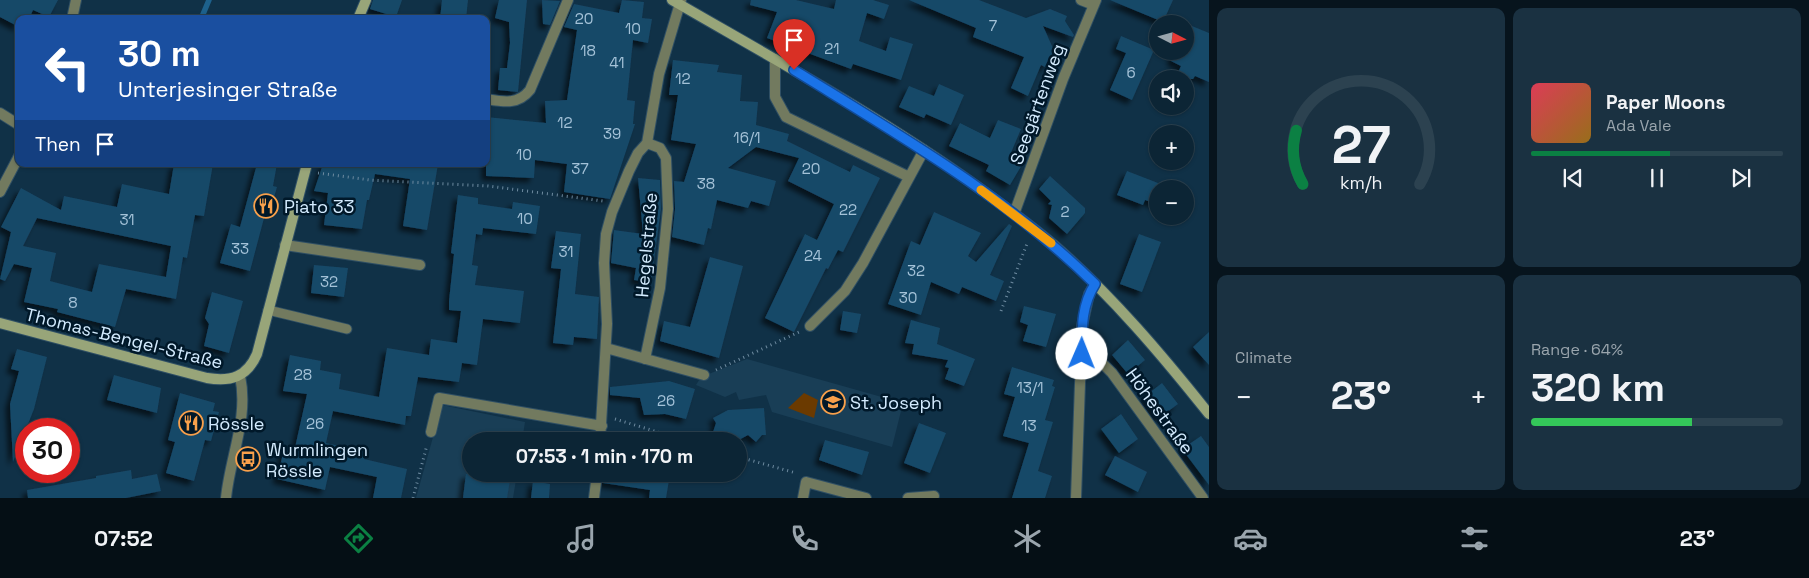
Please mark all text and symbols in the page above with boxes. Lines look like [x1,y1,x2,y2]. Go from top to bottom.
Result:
house number: 20 [575,9,593,28]
north arrow [1149,15,1194,60]
map controls [1149,15,1194,225]
house number: 7 [989,16,997,35]
house number: 10 [625,19,641,38]
pin [773,19,815,70]
icon: arrive [780,26,808,54]
text: 30 m [118,32,201,76]
icon: left [35,35,100,100]
house number: 21 [824,39,840,58]
street label: Seegärtenweg [1004,40,1070,168]
house number: 18 [580,41,596,60]
house number: 41 [609,53,625,72]
house number: 6 [1126,63,1136,82]
house number: 12 [675,69,691,88]
button: sound [1149,70,1194,115]
text: Unterjesinger Straße [118,75,338,103]
text: Paper Moons [1606,90,1725,115]
text: 27 [1331,112,1391,178]
house number: 12 [557,113,573,132]
text: Ada Vale [1606,115,1671,136]
house number: 39 [603,124,621,143]
button: + [1149,125,1194,170]
house number: 16/1 [733,128,761,147]
icon: arrive [91,130,119,158]
text: Then [35,132,81,157]
house number: 10 [516,145,532,164]
house number: 37 [571,159,589,178]
house number: 20 [802,159,820,178]
icon: previous [1559,164,1587,192]
icon: pause [1643,164,1671,192]
icon: next [1727,164,1755,192]
text: km/h [1340,171,1382,194]
house number: 38 [697,174,715,193]
button: − [1149,180,1194,225]
street label: Hegelstraße [630,191,662,299]
restaurant icon: Piato 33 [253,193,279,219]
place label: Piato 33 [284,195,354,218]
house number: 22 [839,200,857,219]
house number: 2 [1060,202,1070,221]
house number: 10 [517,209,533,228]
house number: 31 [119,210,135,229]
house number: 33 [231,239,249,258]
house number: 31 [558,242,574,261]
house number: 24 [804,246,822,265]
house number: 32 [907,261,925,280]
house number: 32 [320,272,338,291]
house number: 30 [899,288,917,307]
house number: 8 [68,293,78,312]
street label: Thomas-Bengel-Straße [23,302,225,374]
position arrow [1055,327,1107,379]
text: Range · 64% [1531,339,1623,360]
text: Climate [1235,347,1292,368]
street label: Höhestraße [1121,363,1199,459]
text: 320 km [1531,364,1665,412]
house number: 28 [294,365,312,384]
text: 23° [1331,372,1391,420]
house number: 13/1 [1016,378,1044,397]
text: − [1235,379,1252,415]
text: + [1470,379,1487,415]
school or university icon: St. Joseph [820,389,846,415]
house number: 26 [657,391,675,410]
place label: St. Joseph [850,391,942,414]
restaurant icon: Rössle [178,410,204,436]
place label: Rössle [208,412,265,435]
house number: 26 [306,414,324,433]
house number: 13 [1021,416,1037,435]
speed limit sign: 30 [15,418,80,483]
place label: Wurmlingen Rössle [266,438,368,482]
text: 07:53 · 1 min · 170 m [516,444,693,469]
bus stop icon: Wurmlingen Rössle [235,446,261,472]
icon: directions [341,521,376,556]
icon: music [564,521,599,556]
icon: phone [787,521,822,556]
icon: climate [1010,521,1045,556]
icon: car [1233,521,1268,556]
icon: filters [1457,521,1492,556]
text: 07:52 [94,524,153,552]
text: 23° [1680,524,1715,552]

